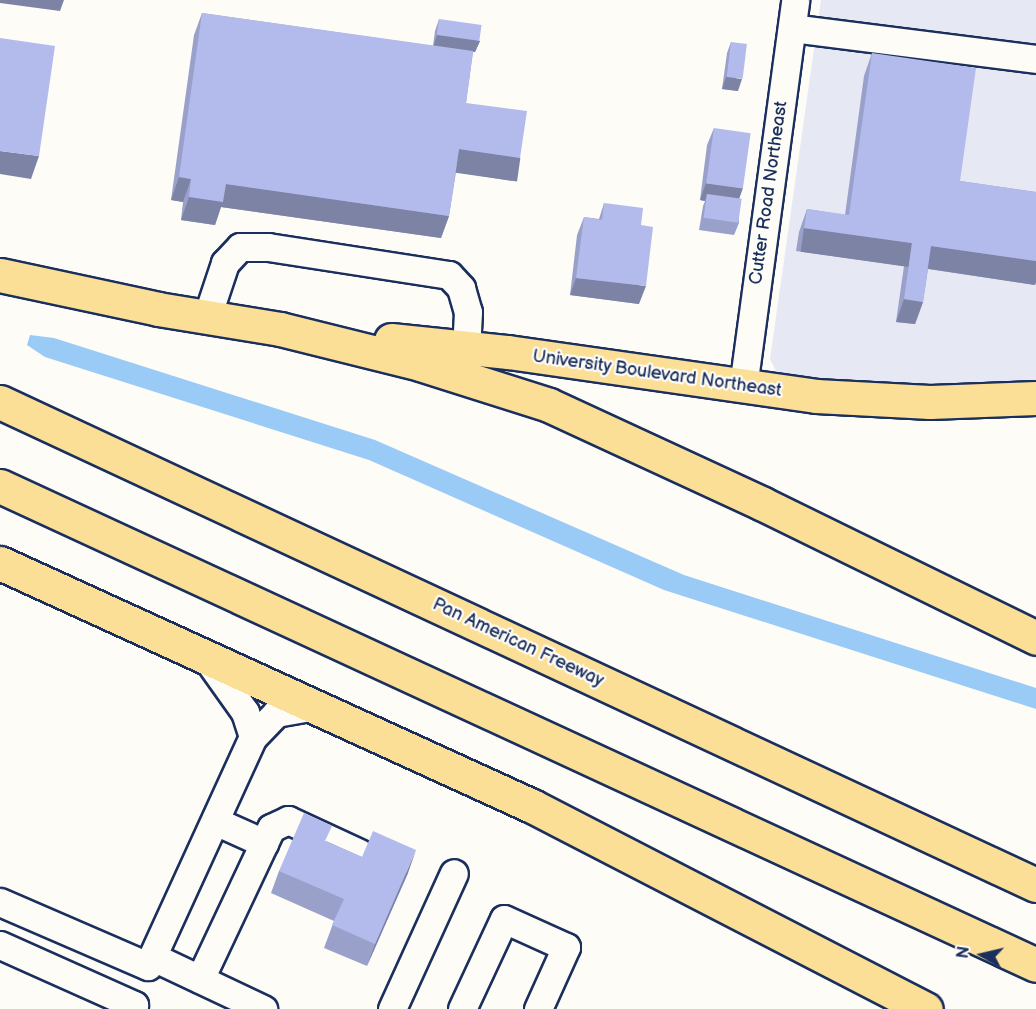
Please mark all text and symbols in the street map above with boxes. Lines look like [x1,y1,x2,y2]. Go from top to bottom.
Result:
street label: Cutter Road Northeast [745,100,793,286]
street label: University Boulevard Northeast [531,346,783,402]
street label: Pan American Freeway [429,594,607,692]
north arrow [952,925,1012,985]
text: N [953,945,974,960]

